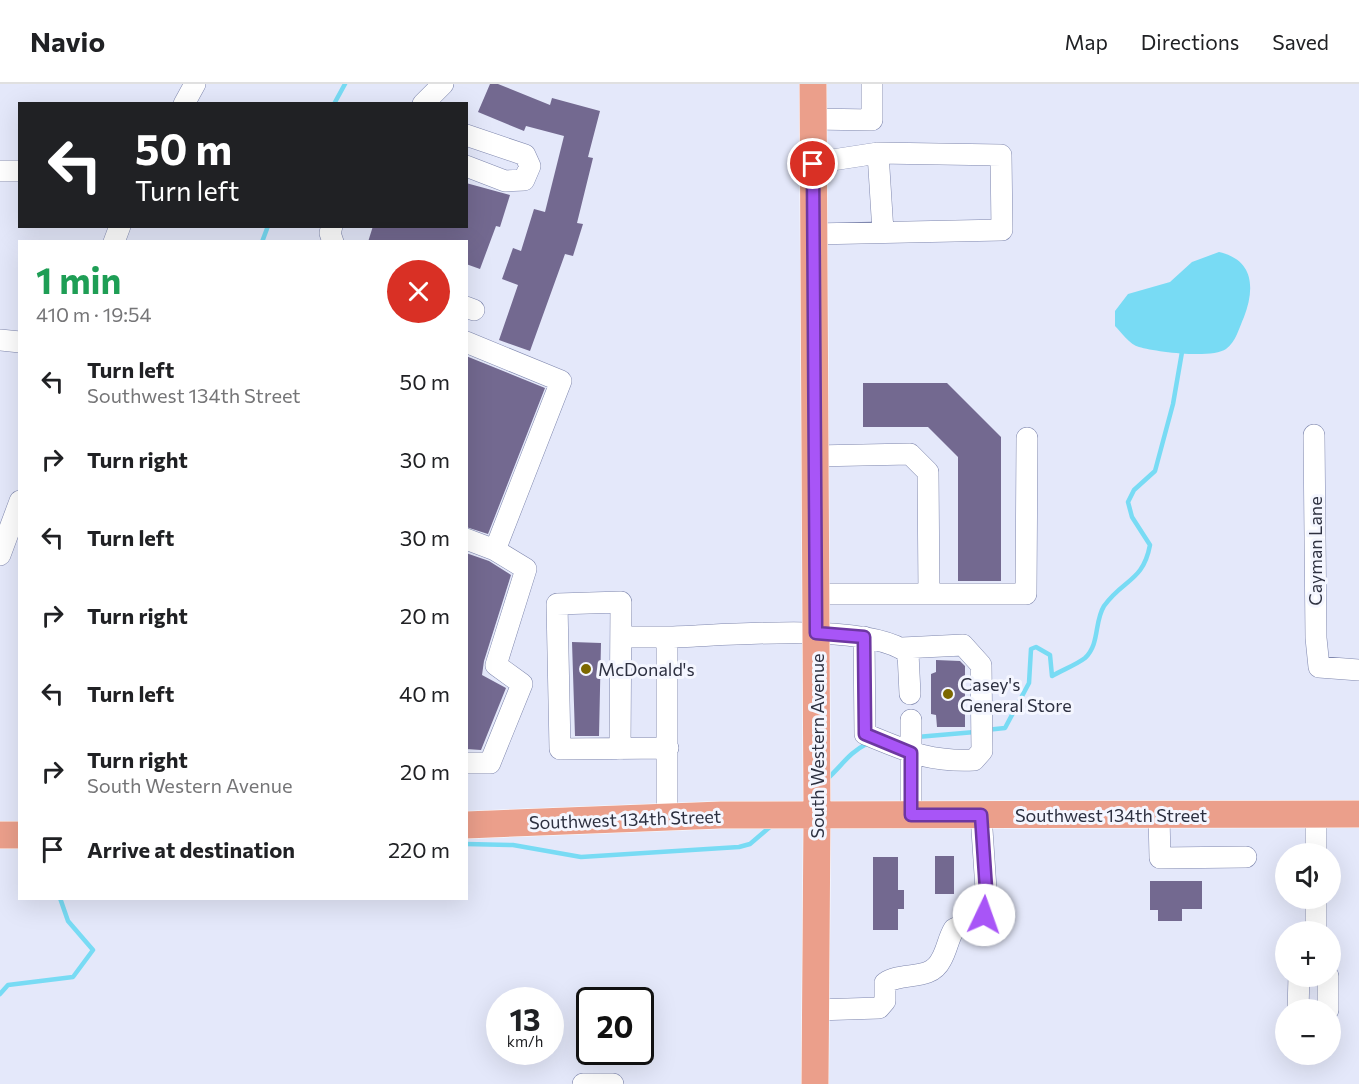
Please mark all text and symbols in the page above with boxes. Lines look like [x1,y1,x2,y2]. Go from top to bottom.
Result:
text: Navio [30,24,105,58]
text: Map [1065,29,1108,54]
text: Directions [1141,29,1239,54]
text: Saved [1272,29,1329,54]
text: 50 m [135,122,232,174]
icon: left [36,126,114,204]
pin [787,138,838,189]
icon: arrive [796,147,829,180]
text: Turn left [135,174,239,207]
text: 1 min [36,257,121,301]
button: close [387,260,450,323]
text: 410 m · 19:54 [36,302,152,326]
text: Turn left [87,356,174,383]
icon: left [36,365,69,398]
text: 50 m [400,368,450,395]
text: Southwest 134th Street [87,383,301,407]
icon: right [36,443,69,476]
text: Turn right [87,446,188,473]
text: 30 m [400,446,450,473]
street label: Cayman Lane [1304,496,1326,606]
icon: left [36,521,69,554]
text: Turn left [87,524,174,551]
text: 30 m [400,524,450,551]
icon: right [36,599,69,632]
text: Turn right [87,602,188,629]
text: 20 m [400,602,450,629]
street label: South Western Avenue [806,654,828,838]
place label: McDonald's [598,658,695,680]
marker: McDonald's [579,662,593,676]
place label: Casey's General Store [960,673,1072,716]
icon: left [36,677,69,710]
text: Turn left [87,680,174,707]
text: 40 m [399,680,450,707]
marker: Casey's General Store [941,687,955,701]
text: Turn right [87,746,188,773]
icon: right [36,755,69,788]
text: 20 m [400,758,450,785]
text: South Western Avenue [87,773,293,797]
street label: Southwest 134th Street [1015,804,1207,826]
street label: Southwest 134th Street [529,805,721,833]
icon: arrive [36,833,69,866]
text: Arrive at destination [87,836,295,863]
text: 220 m [388,836,450,863]
map controls [1275,843,1341,1065]
button: sound [1275,843,1341,909]
position arrow [952,883,1016,947]
button: + [1275,921,1341,987]
speed limit sign: 20 [576,987,654,1065]
button: − [1275,999,1341,1065]
text: 13 [509,1000,541,1037]
text: km/h [507,1032,543,1050]

